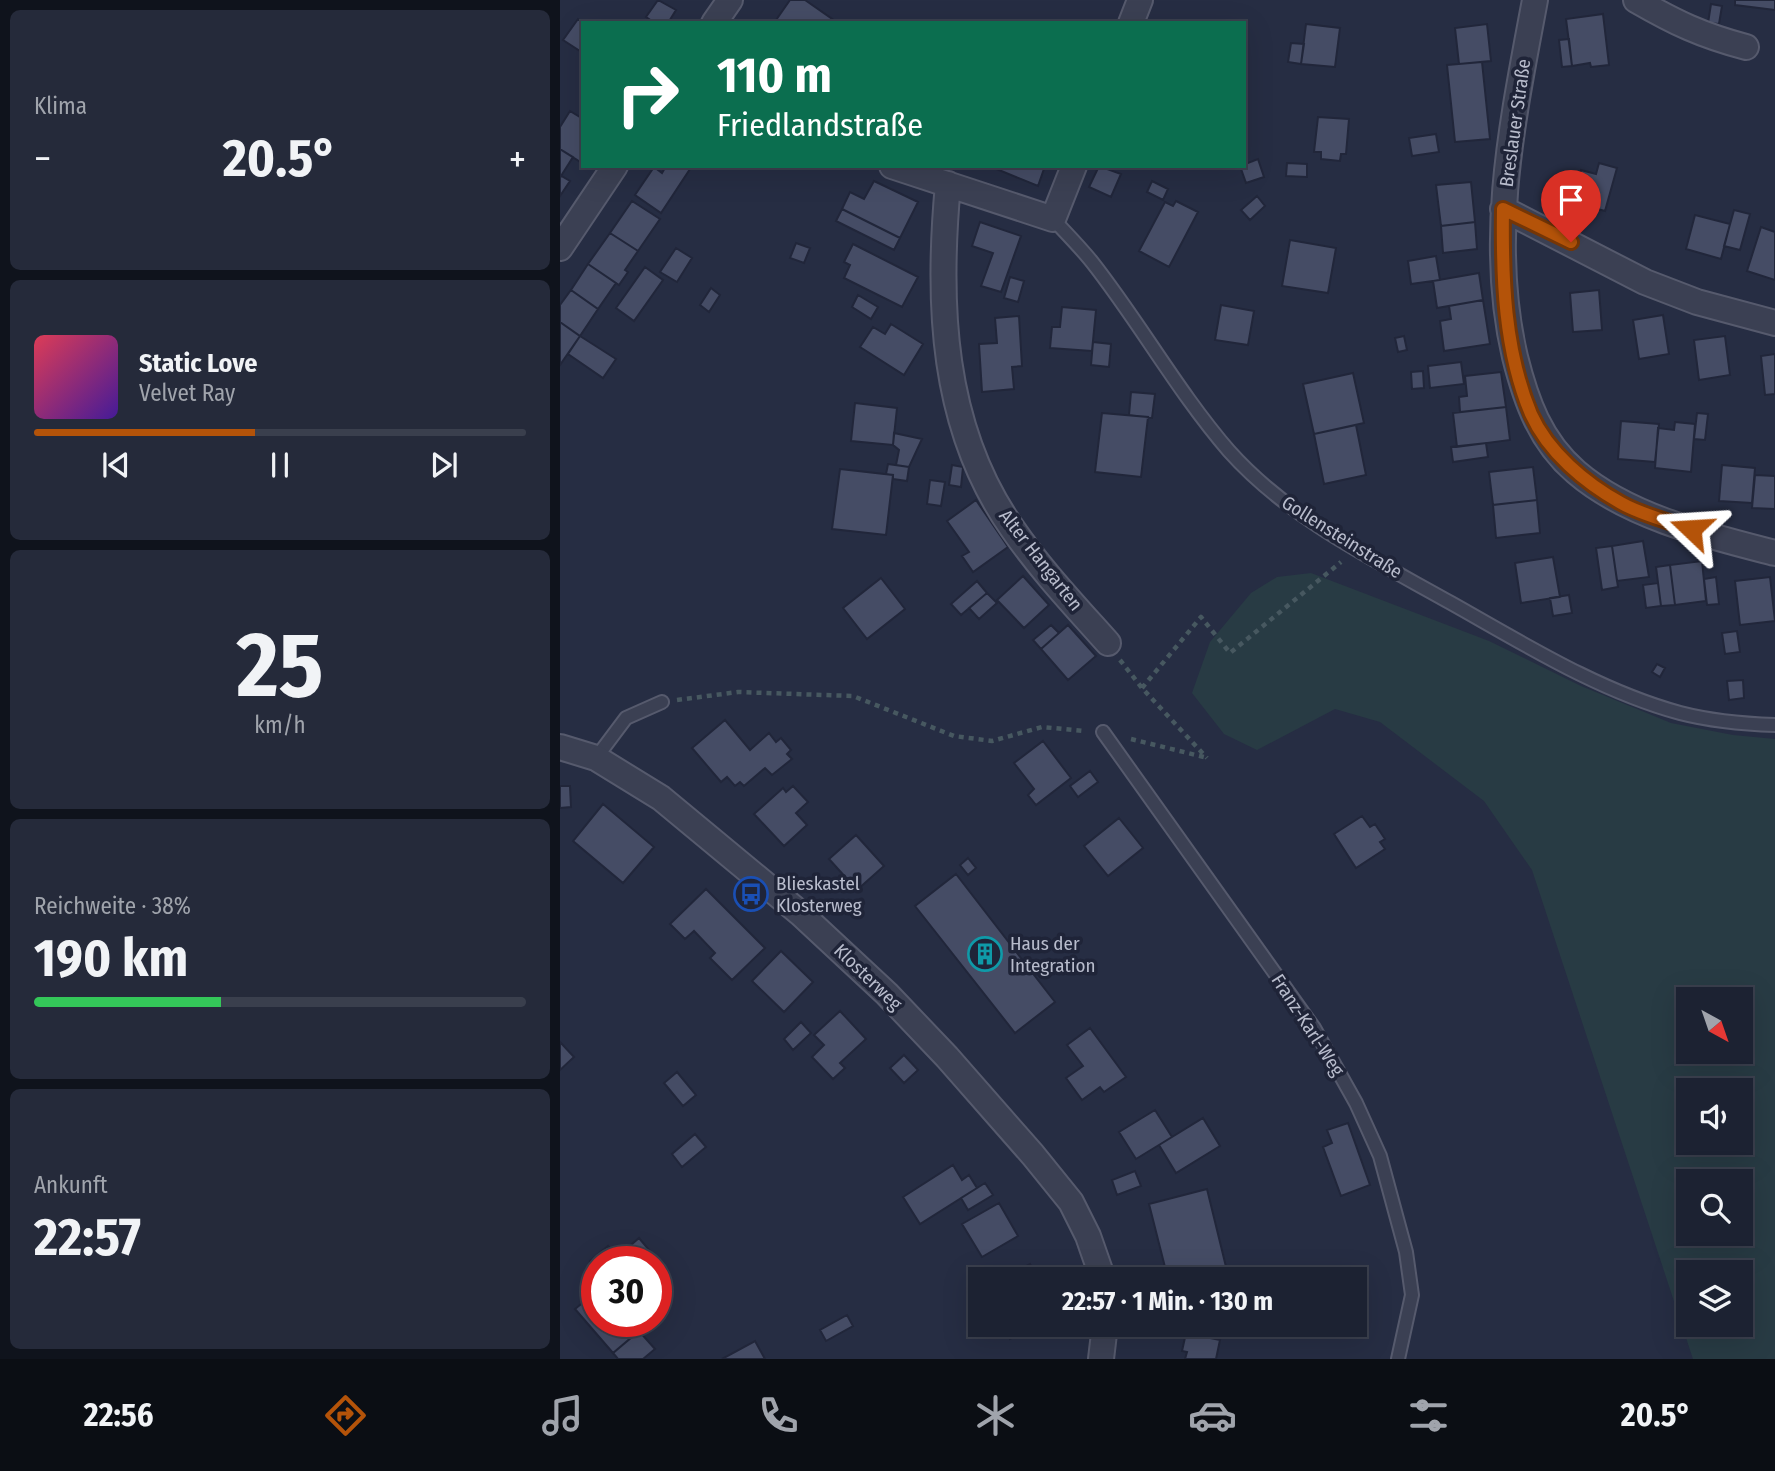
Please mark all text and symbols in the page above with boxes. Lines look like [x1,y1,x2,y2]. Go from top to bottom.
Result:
text: 110 m [717,46,832,105]
icon: right [602,49,693,140]
street label: Breslauer Straße [1495,57,1535,189]
text: Klima [34,92,87,120]
text: Friedlandstraße [717,106,923,144]
text: 20.5° [223,127,337,190]
text: − [34,136,51,182]
text: + [509,136,526,182]
pin [1541,170,1601,242]
icon: arrive [1552,181,1590,219]
text: Static Love [139,348,257,379]
text: Velvet Ray [139,379,235,407]
icon: previous [97,446,135,484]
icon: pause [261,446,299,484]
icon: next [425,446,463,484]
street label: Gollensteinstraße [1278,491,1406,583]
position arrow [1654,492,1728,566]
street label: Alter Hangarten [994,505,1088,615]
text: 25 [237,611,323,720]
text: km/h [254,711,306,739]
place label: Blieskastel Klosterweg [776,872,862,917]
bus stop icon: Blieskastel Klosterweg [732,875,770,913]
text: Reichweite · 38% [34,892,191,920]
text: 190 km [34,927,188,990]
place label: Haus der Integration [1010,932,1096,977]
building icon: Haus der Integration [966,935,1004,973]
street label: Klosterweg [829,939,907,1015]
street label: Franz-Karl-Weg [1266,970,1350,1080]
north arrow [1676,987,1754,1064]
map controls [1676,987,1753,1337]
button: sound [1676,1078,1753,1155]
button: search [1676,1169,1753,1246]
text: Ankunft [34,1171,108,1199]
text: 22:57 [34,1206,141,1269]
speed limit sign: 30 [581,1246,672,1337]
button: layers [1676,1260,1753,1337]
text: 22:57 · 1 Min. · 130 m [1062,1286,1273,1317]
icon: directions [321,1391,370,1440]
icon: music [538,1391,587,1440]
icon: phone [754,1391,803,1440]
icon: climate [971,1391,1020,1440]
icon: car [1188,1391,1237,1440]
icon: filters [1404,1391,1453,1440]
text: 22:56 [84,1396,153,1434]
text: 20.5° [1621,1396,1691,1434]

